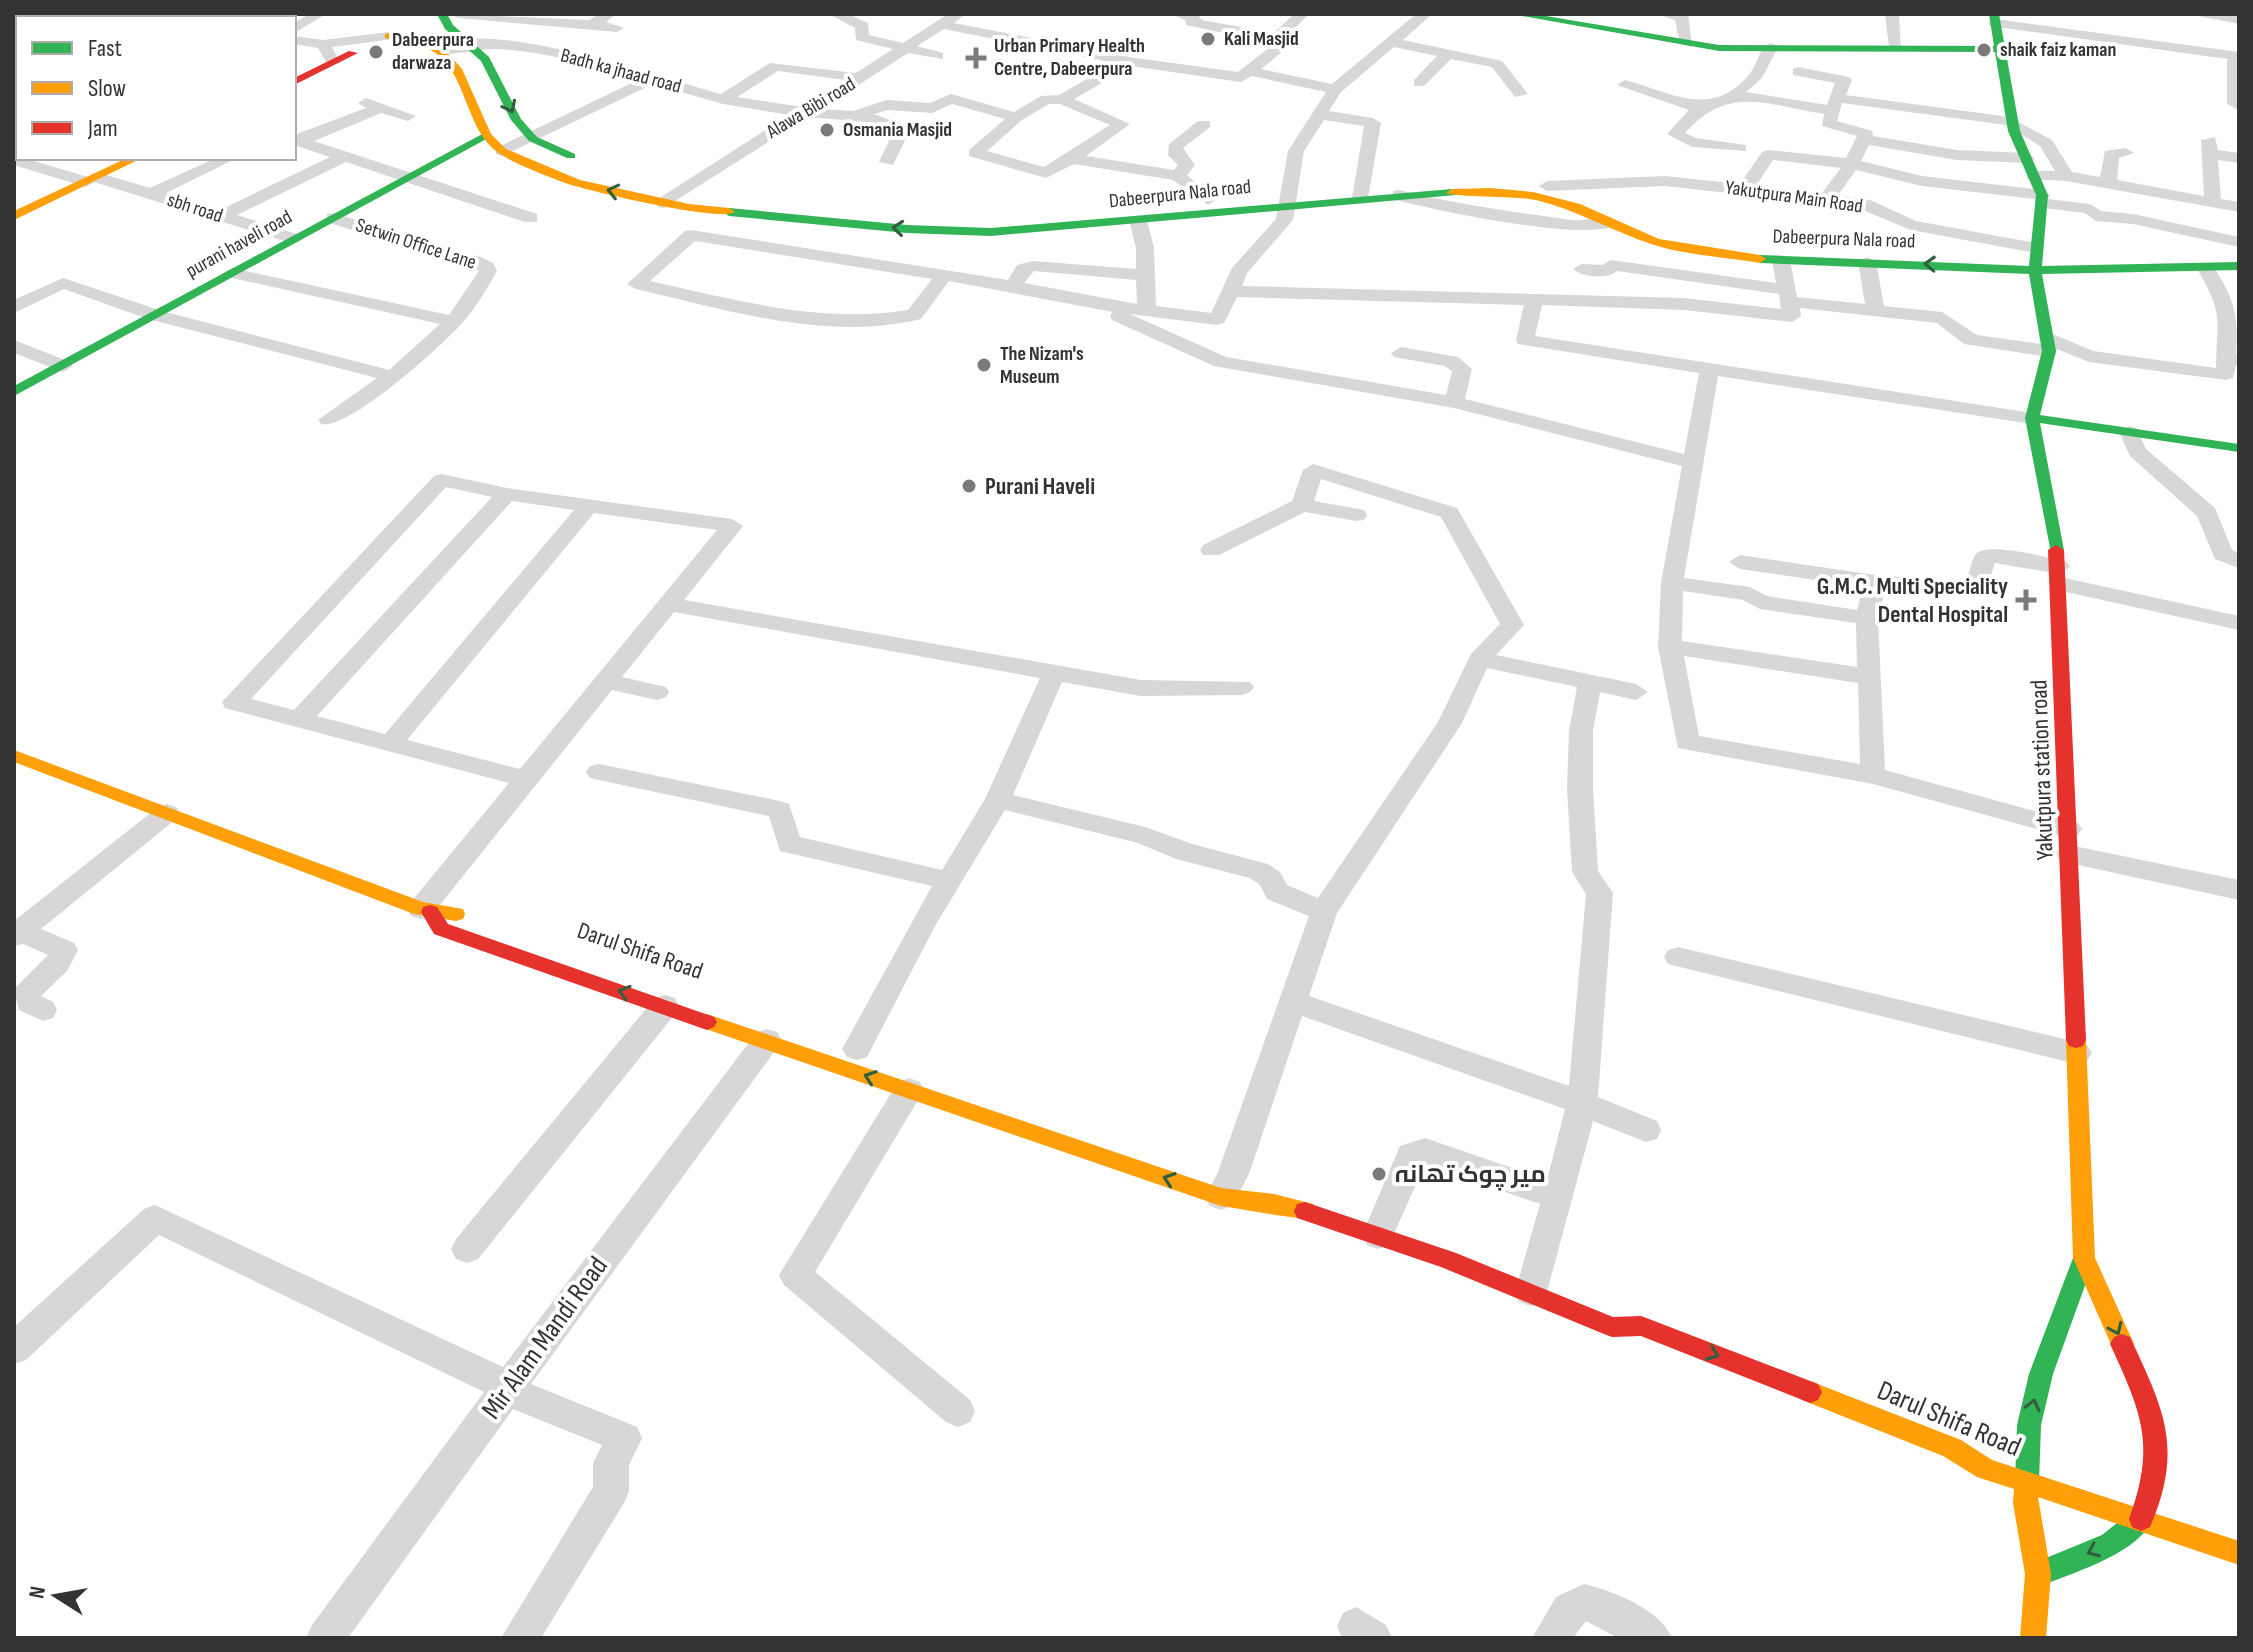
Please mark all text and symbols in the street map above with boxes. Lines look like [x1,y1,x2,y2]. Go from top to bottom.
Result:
legend [16,16,296,160]
place label: Kali Masjid [1224,27,1299,51]
place label: Dabeerpura darwaza [392,28,474,75]
marker: Kali Masjid [1199,30,1217,48]
text: Fast [88,34,122,63]
place label: Urban Primary Health Centre, Dabeerpura [994,34,1145,81]
place label: shaik faiz kaman [2000,38,2116,62]
marker: shaik faiz kaman [1975,41,1993,59]
marker: Dabeerpura darwaza [367,43,385,61]
street label: Badh ka jhaad road [558,43,684,99]
marker: Urban Primary Health Centre, Dabeerpura [965,47,987,69]
street label: Alawa Bibi road [761,72,860,144]
text: Slow [88,74,126,103]
one-way arrow [500,99,516,113]
text: Jam [87,114,118,143]
place label: Osmania Masjid [843,118,952,142]
marker: Osmania Masjid [818,121,836,139]
street label: Dabeerpura Nala road [1108,175,1252,213]
street label: Yakutpura Main Road [1724,175,1864,219]
one-way arrow [607,183,621,200]
street label: sbh road [164,188,226,228]
street label: purani haveli road [182,205,296,283]
street label: Setwin Office Lane [353,213,479,275]
one-way arrow [891,220,904,237]
street label: Dabeerpura Nala road [1772,225,1916,253]
one-way arrow [1923,256,1936,273]
place label: The Nizam's Museum [1000,342,1084,389]
marker: The Nizam's Museum [975,356,993,374]
place label: Purani Haveli [985,472,1095,501]
marker: Purani Haveli [960,477,978,495]
place label: G.M.C. Multi Speciality Dental Hospital [1817,572,2008,629]
marker: G.M.C. Multi Speciality Dental Hospital [2015,589,2037,611]
street label: Yakutpura station road [2024,679,2060,861]
street label: Darul Shifa Road [573,916,707,986]
one-way arrow [618,985,632,1001]
one-way arrow [864,1070,878,1086]
place label: میر چوک تھانہ [1395,1160,1546,1191]
marker: میر چوک تھانہ [1370,1165,1388,1183]
one-way arrow [1163,1173,1177,1189]
street label: Mir Alam Mandi Road [475,1250,615,1426]
one-way arrow [2106,1321,2122,1335]
one-way arrow [1705,1345,1719,1361]
street label: Darul Shifa Road [1872,1374,2026,1464]
one-way arrow [2024,1399,2041,1412]
one-way arrow [2086,1542,2101,1558]
north arrow [16,1556,96,1636]
text: N [23,1584,52,1601]

